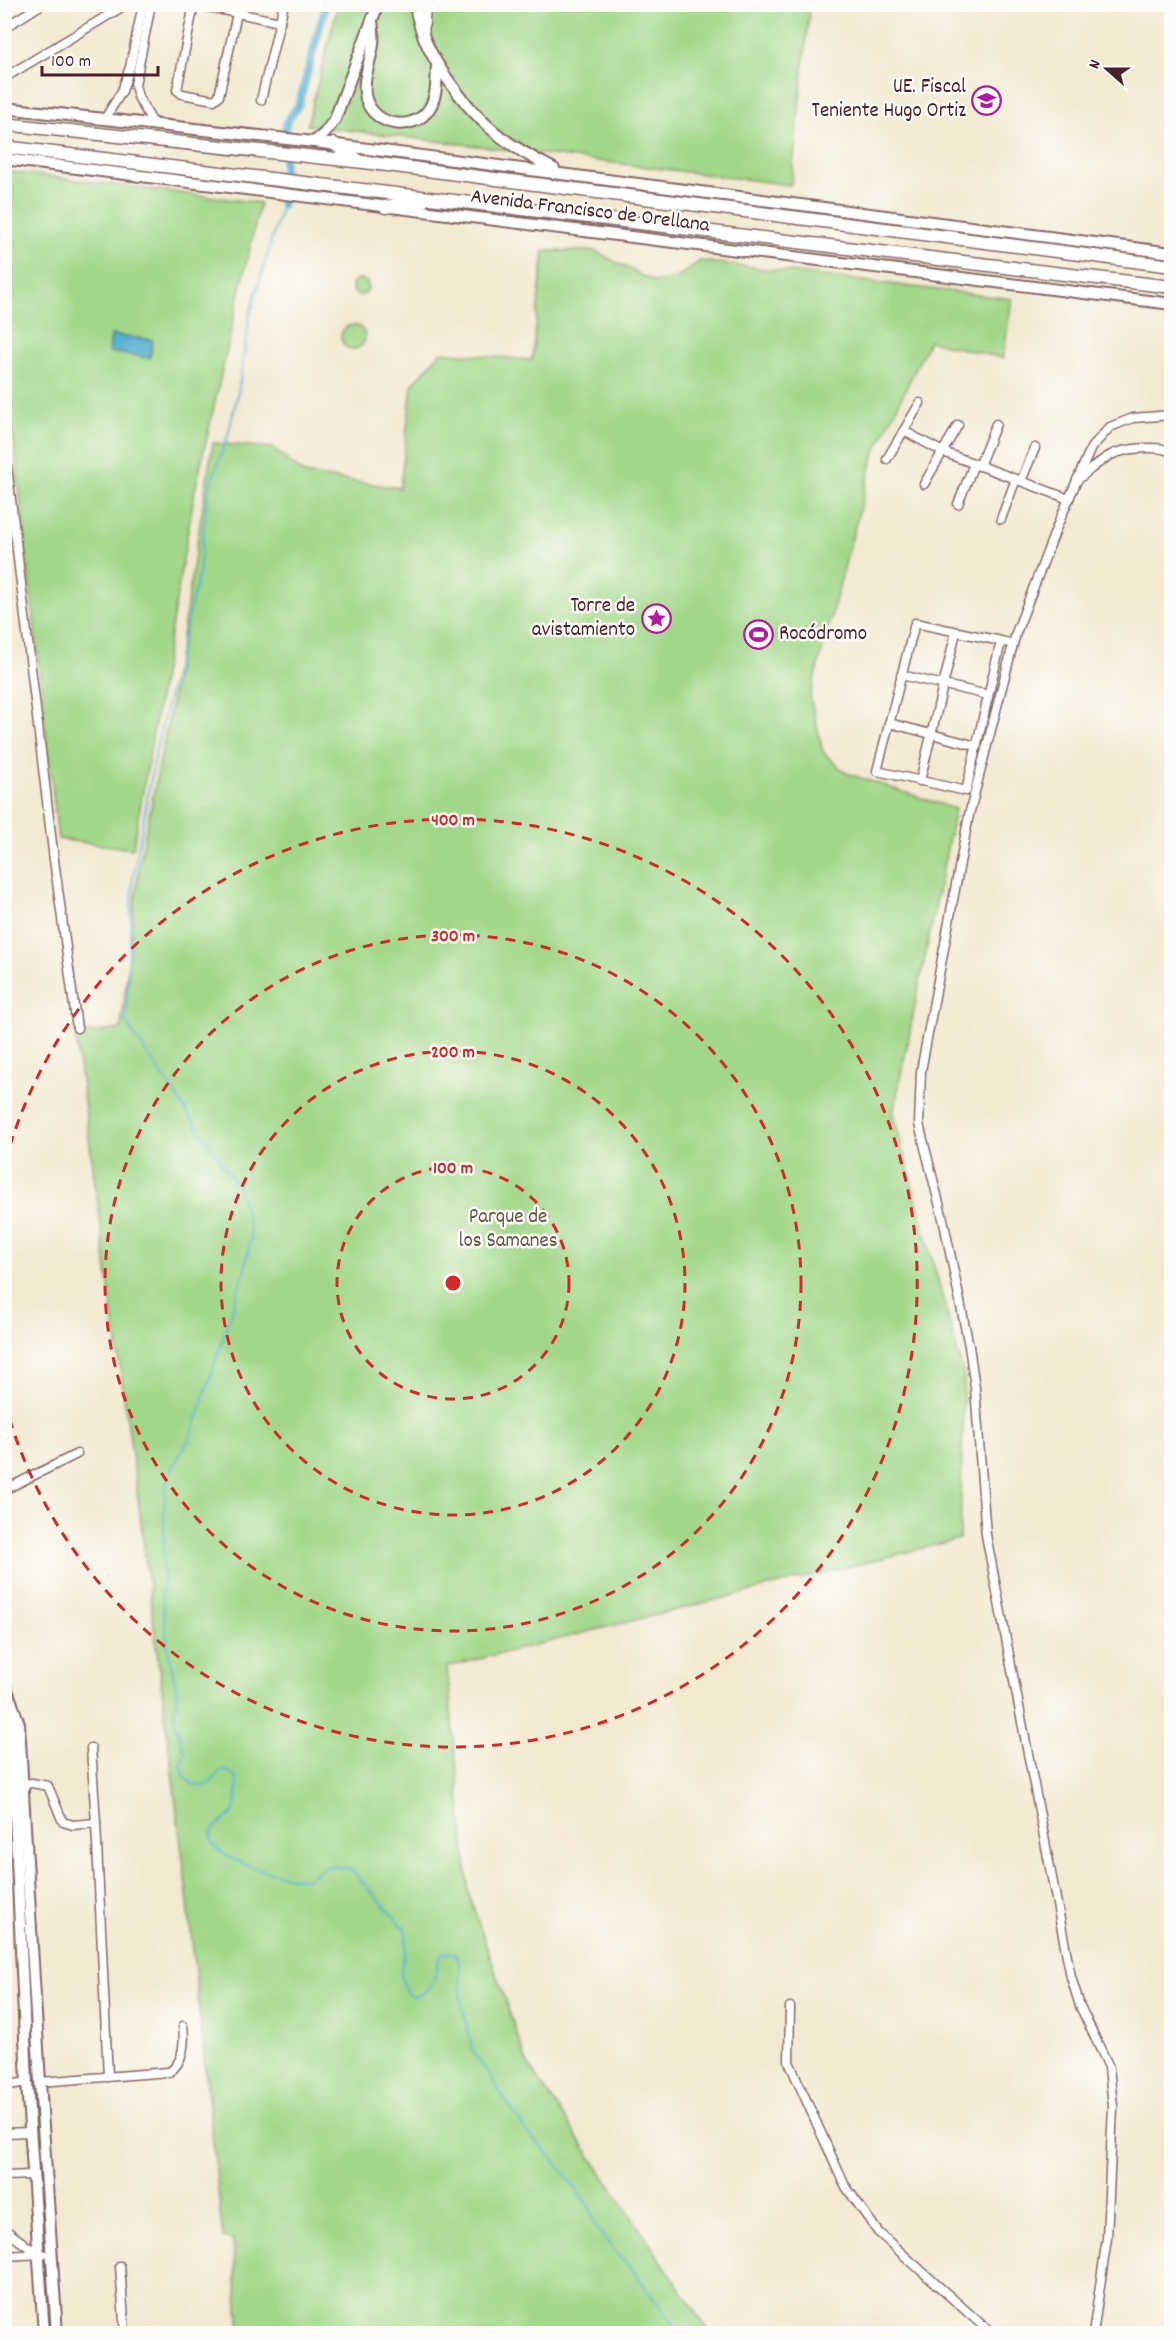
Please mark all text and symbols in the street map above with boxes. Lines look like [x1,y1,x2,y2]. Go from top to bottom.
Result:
scale bar [42,39,158,77]
north arrow [1077,39,1137,99]
text: 100 m [51,50,91,75]
text: N [1083,57,1108,72]
place label: UE. Fiscal Teniente Hugo Ortiz [812,73,966,127]
school or university icon: UE. Fiscal Teniente Hugo Ortiz [971,84,1003,116]
street label: Avenida Francisco de Orellana [469,182,712,242]
place label: Torre de avistamiento [532,592,635,646]
place icon: Torre de avistamiento [640,603,672,635]
sports icon: Rocódromo [742,619,774,651]
place label: Rocódromo [779,620,867,650]
text: 400 m [431,809,475,834]
text: 300 m [431,925,475,950]
text: 200 m [431,1041,475,1066]
text: 100 m [433,1157,473,1182]
park label: Parque de los Samanes [458,1203,558,1257]
centre of rings [443,1273,463,1293]

